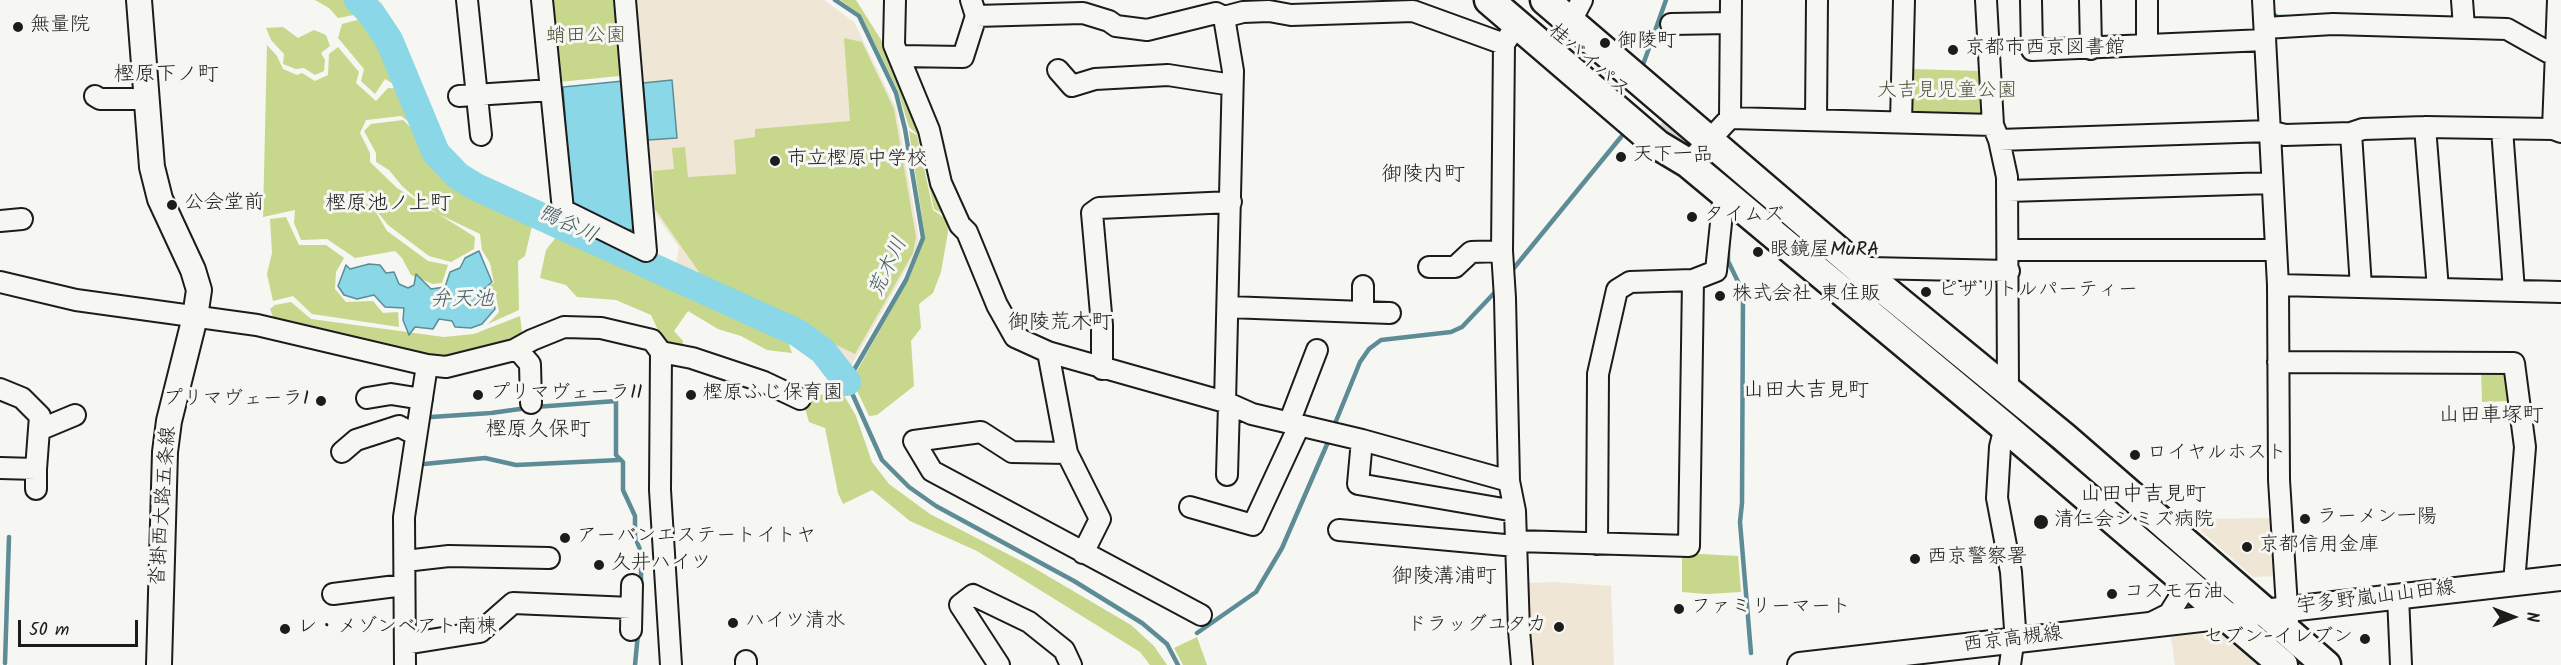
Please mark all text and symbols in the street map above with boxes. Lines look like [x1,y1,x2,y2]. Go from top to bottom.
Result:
place label: 無量院 [30,15,90,39]
marker: 無量院 [11,20,25,34]
street label: 桂バイパス [1542,20,1634,104]
park label: 蛸田公園 [546,26,626,50]
place label: 御陵町 [1617,31,1677,55]
marker: 御陵町 [1598,36,1612,50]
place label: 京都市西京図書館 [1965,38,2125,62]
marker: 京都市西京図書館 [1946,43,1960,57]
district label: 樫原下ノ町 [114,63,218,89]
park label: 大吉見児童公園 [1877,81,2017,105]
place label: 天下一品 [1633,145,1713,169]
place label: 市立樫原中学校 [787,149,927,173]
marker: 天下一品 [1614,150,1628,164]
marker: 市立樫原中学校 [768,154,782,168]
district label: 御陵内町 [1381,163,1465,189]
district label: 樫原池ノ上町 [325,192,451,218]
place label: 公会堂前 [184,193,264,217]
marker: 公会堂前 [165,198,179,212]
water label: 鴨谷川 [533,201,601,251]
place label: タイムズ [1704,205,1784,229]
marker: タイムズ [1685,210,1699,224]
water label: 荒木川 [865,234,915,302]
place label: 眼鏡屋MuRA [1770,240,1879,264]
marker: 眼鏡屋MuRA [1751,245,1765,259]
place label: ピザリトルパーティー [1938,280,2138,304]
place label: 株式会社 東住販 [1732,284,1880,308]
marker: ピザリトルパーティー [1919,285,1933,299]
water label: 弁天池 [431,288,493,314]
marker: 株式会社 東住販 [1713,289,1727,303]
district label: 御陵荒木町 [1008,311,1112,337]
district label: 山田大吉見町 [1743,379,1869,405]
place label: プリマヴェーラII [490,383,642,407]
place label: 樫原ふじ保育園 [703,383,843,407]
marker: プリマヴェーラII [471,388,485,402]
marker: 樫原ふじ保育園 [684,388,698,402]
place label: プリマヴェーラI [163,389,309,413]
marker: プリマヴェーラI [314,394,328,408]
district label: 山田車塚町 [2439,404,2543,430]
district label: 樫原久保町 [486,418,590,444]
street label: 沓掛西大路五条線 [147,425,183,587]
place label: ロイヤルホスト [2147,443,2287,467]
marker: ロイヤルホスト [2128,448,2142,462]
district label: 山田中吉見町 [2080,483,2206,509]
place label: ラーメン一陽 [2317,507,2437,531]
place label: 清仁会シミズ病院 [2054,510,2214,534]
marker: ラーメン一陽 [2298,512,2312,526]
marker: 清仁会シミズ病院 [2032,513,2050,531]
place label: アーバンエステートイトヤ [577,526,816,550]
marker: アーバンエステートイトヤ [558,531,572,545]
place label: 京都信用金庫 [2259,535,2379,559]
marker: 京都信用金庫 [2240,540,2254,554]
place label: 西京警察署 [1927,547,2027,571]
marker: 西京警察署 [1908,552,1922,566]
place label: 久井ハイツ [611,553,711,577]
marker: 久井ハイツ [592,558,606,572]
district label: 御陵溝浦町 [1392,565,1496,591]
street label: 宇多野嵐山山田線 [2295,577,2457,621]
place label: コスモ石油 [2124,582,2224,606]
marker: コスモ石油 [2105,587,2119,601]
north arrow [2483,587,2543,647]
place label: ファミリーマート [1691,597,1851,621]
marker: ファミリーマート [1672,602,1686,616]
scale bar [21,608,141,646]
place label: ハイツ清水 [745,611,845,635]
text: N [2519,612,2544,622]
place label: ドラッグユタカ [1407,615,1547,639]
text: 50 m [29,616,69,645]
marker: ハイツ清水 [726,616,740,630]
place label: レ・メゾンベアト南棟 [297,617,497,641]
marker: ドラッグユタカ [1552,620,1566,634]
marker: レ・メゾンベアト南棟 [278,622,292,636]
street label: 西京高槻線 [1962,623,2064,659]
place label: セブン-イレブン [2204,627,2353,651]
marker: セブン-イレブン [2358,632,2372,646]

